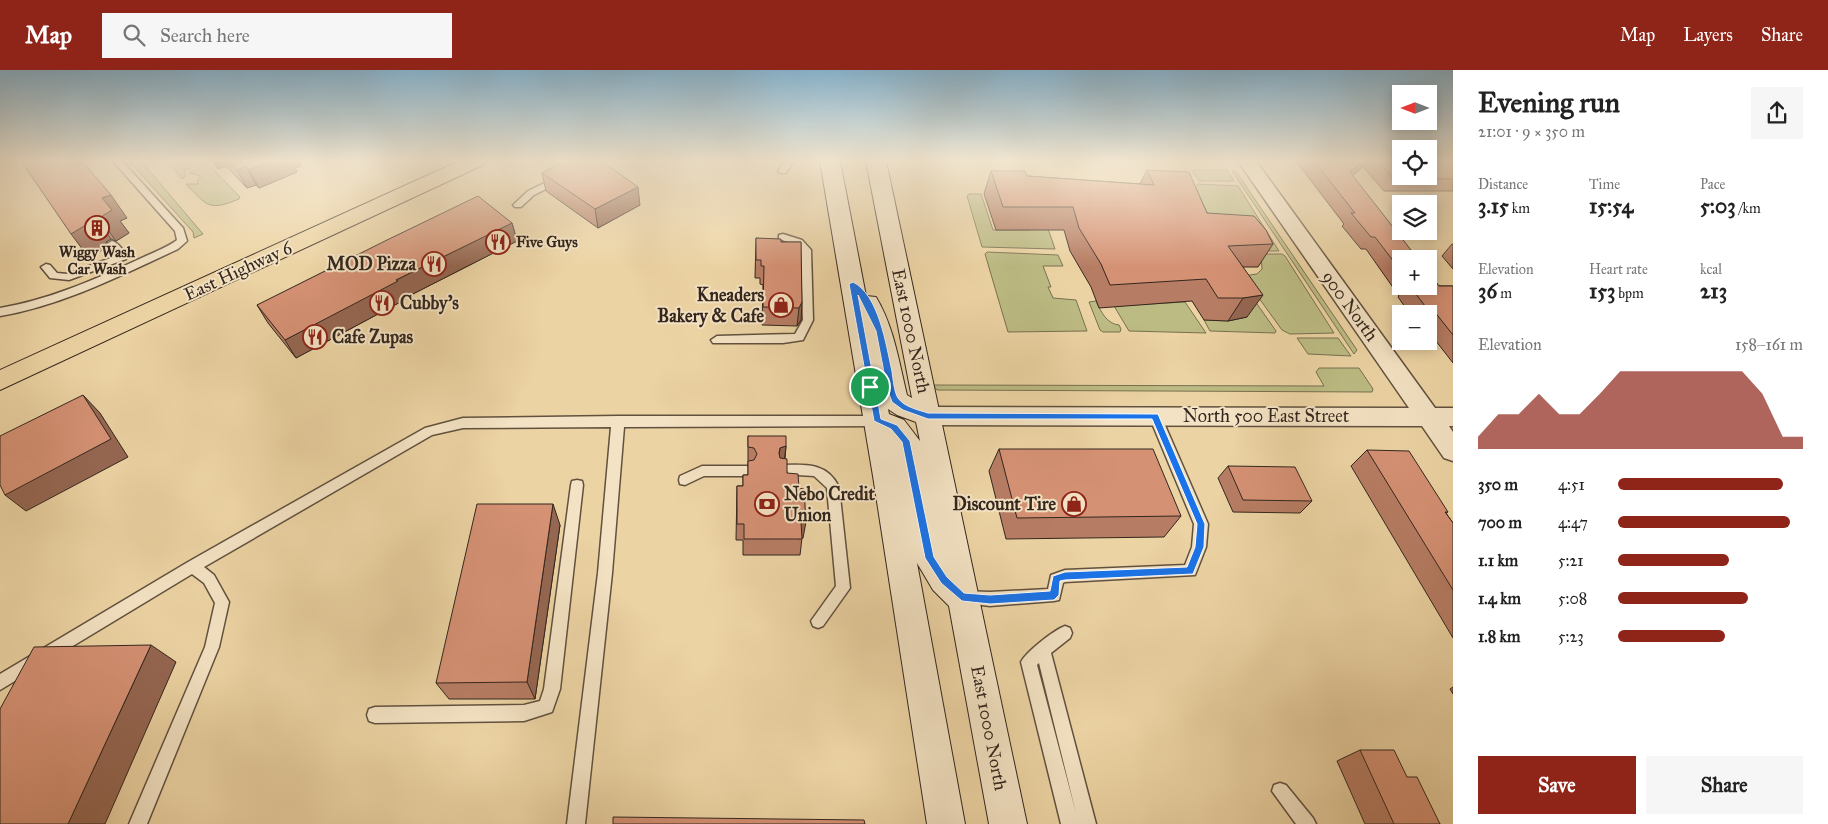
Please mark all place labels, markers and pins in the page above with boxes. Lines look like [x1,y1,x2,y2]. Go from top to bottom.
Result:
building icon: Wiggy Wash Car Wash [84,215,110,241]
restaurant icon: Five Guys [485,229,511,255]
place label: Five Guys [516,233,578,252]
place label: Wiggy Wash Car Wash [59,243,136,278]
restaurant icon: MOD Pizza [421,251,447,277]
place label: MOD Pizza [327,253,416,275]
place label: Kneaders Bakery & Cafe [657,284,764,328]
restaurant icon: Cubby's [369,290,395,316]
place label: Cubby's [400,292,459,315]
shop icon: Kneaders Bakery & Cafe [768,292,794,318]
restaurant icon: Cafe Zupas [302,324,328,350]
place label: Cafe Zupas [332,326,414,349]
pin [849,366,891,408]
place label: Nebo Credit Union [784,483,876,526]
bank icon: Nebo Credit Union [754,491,780,517]
shop icon: Discount Tire [1061,491,1087,517]
place label: Discount Tire [953,493,1056,515]

